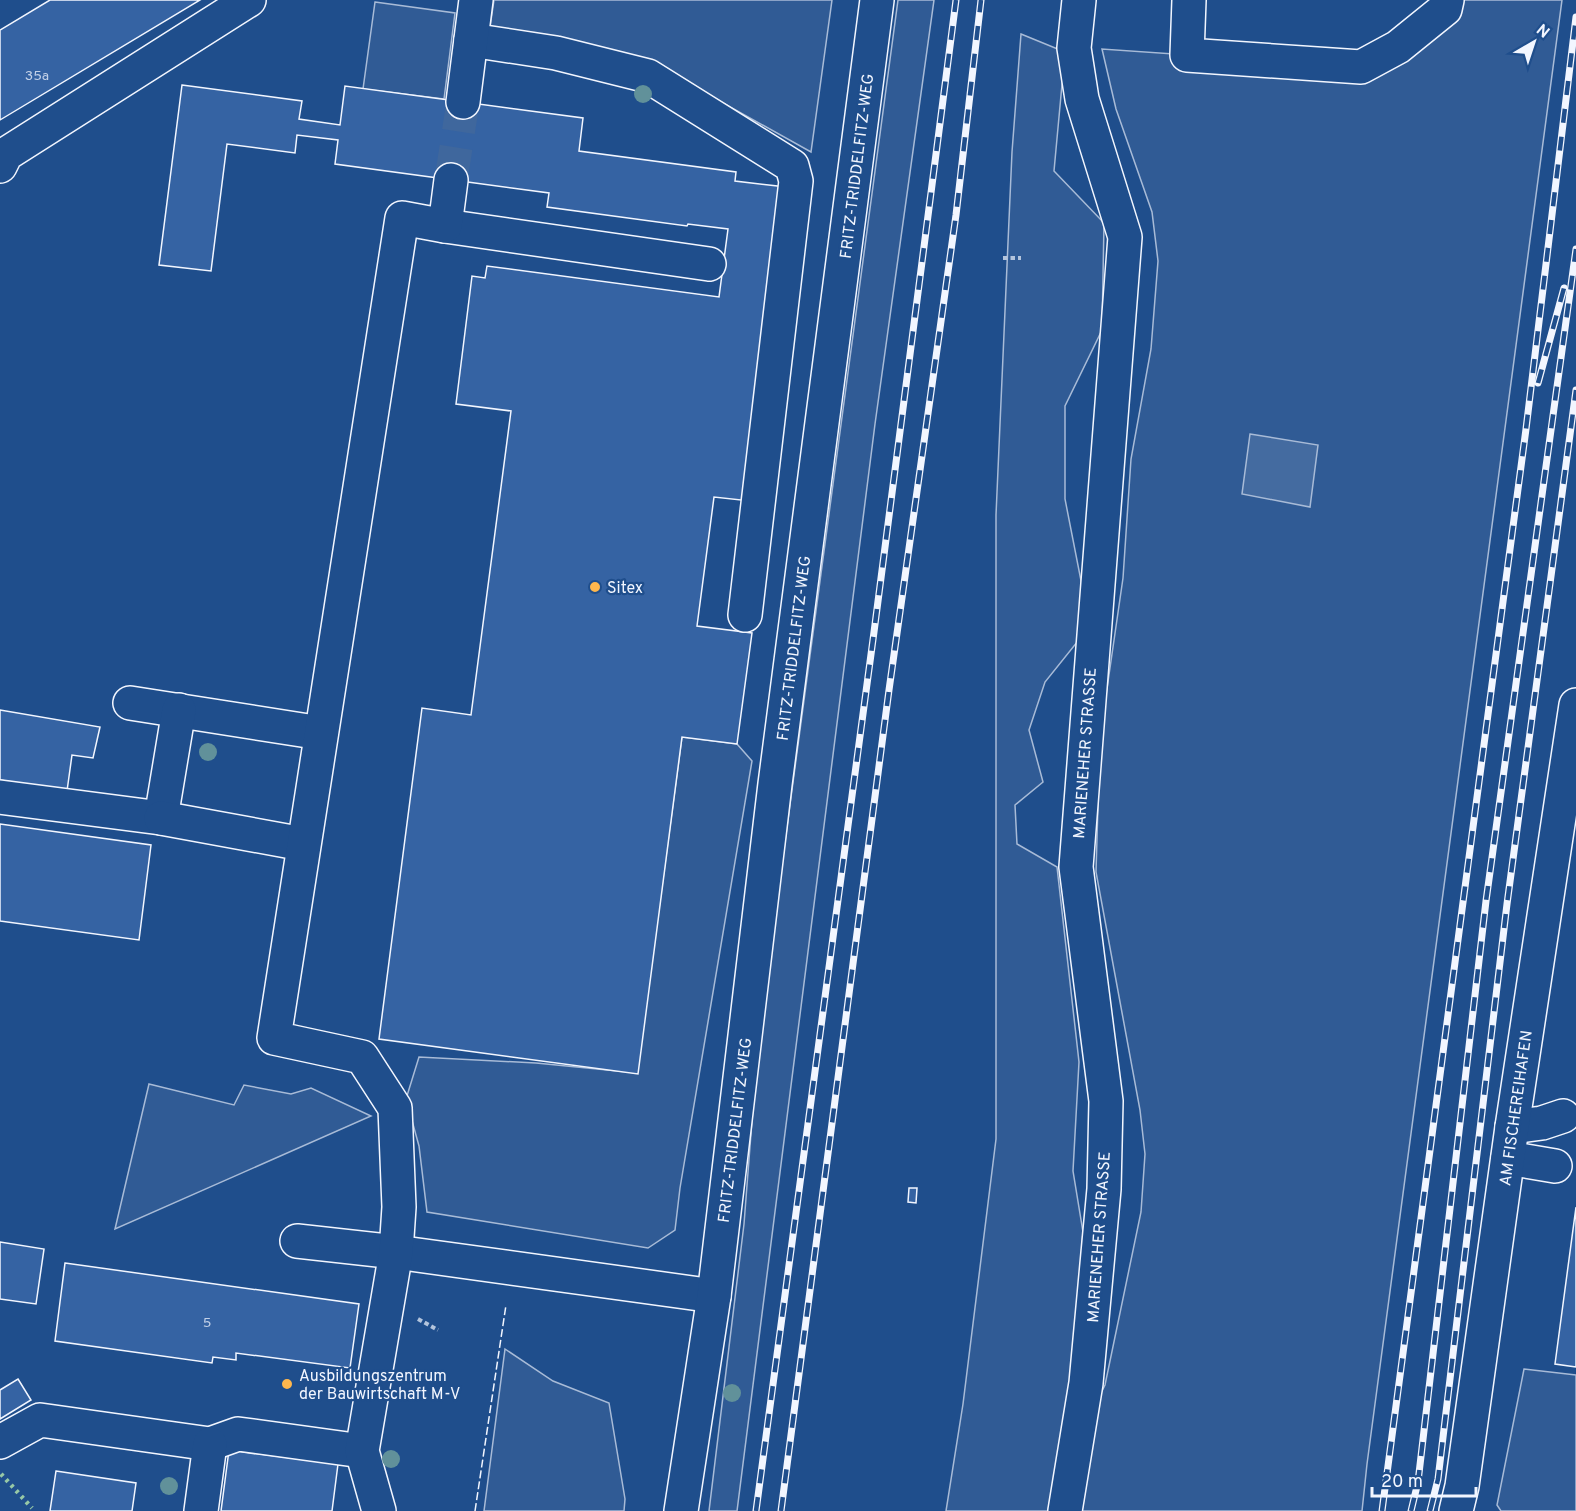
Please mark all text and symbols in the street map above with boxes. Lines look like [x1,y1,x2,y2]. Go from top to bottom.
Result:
north arrow [1504,12,1564,72]
text: N [1531,21,1553,43]
house number: 35a [25,68,49,85]
street label: FRITZ-TRIDDELFITZ-WEG [837,72,879,260]
street label: FRITZ-TRIDDELFITZ-WEG [774,554,816,742]
place label: Sitex [607,579,643,599]
marker: Sitex [588,580,602,594]
street label: MARIENEHER STRASSE [1070,667,1102,839]
street label: AM FISCHEREIHAFEN [1496,1029,1538,1187]
street label: FRITZ-TRIDDELFITZ-WEG [715,1036,757,1224]
street label: MARIENEHER STRASSE [1084,1151,1116,1323]
house number: 5 [203,1315,211,1332]
place label: Ausbildungszentrum der Bauwirtschaft M-V [299,1367,460,1405]
marker: Ausbildungszentrum der Bauwirtschaft M-V [280,1377,294,1391]
scale bar [1372,1460,1476,1498]
text: 20 m [1381,1471,1423,1494]

